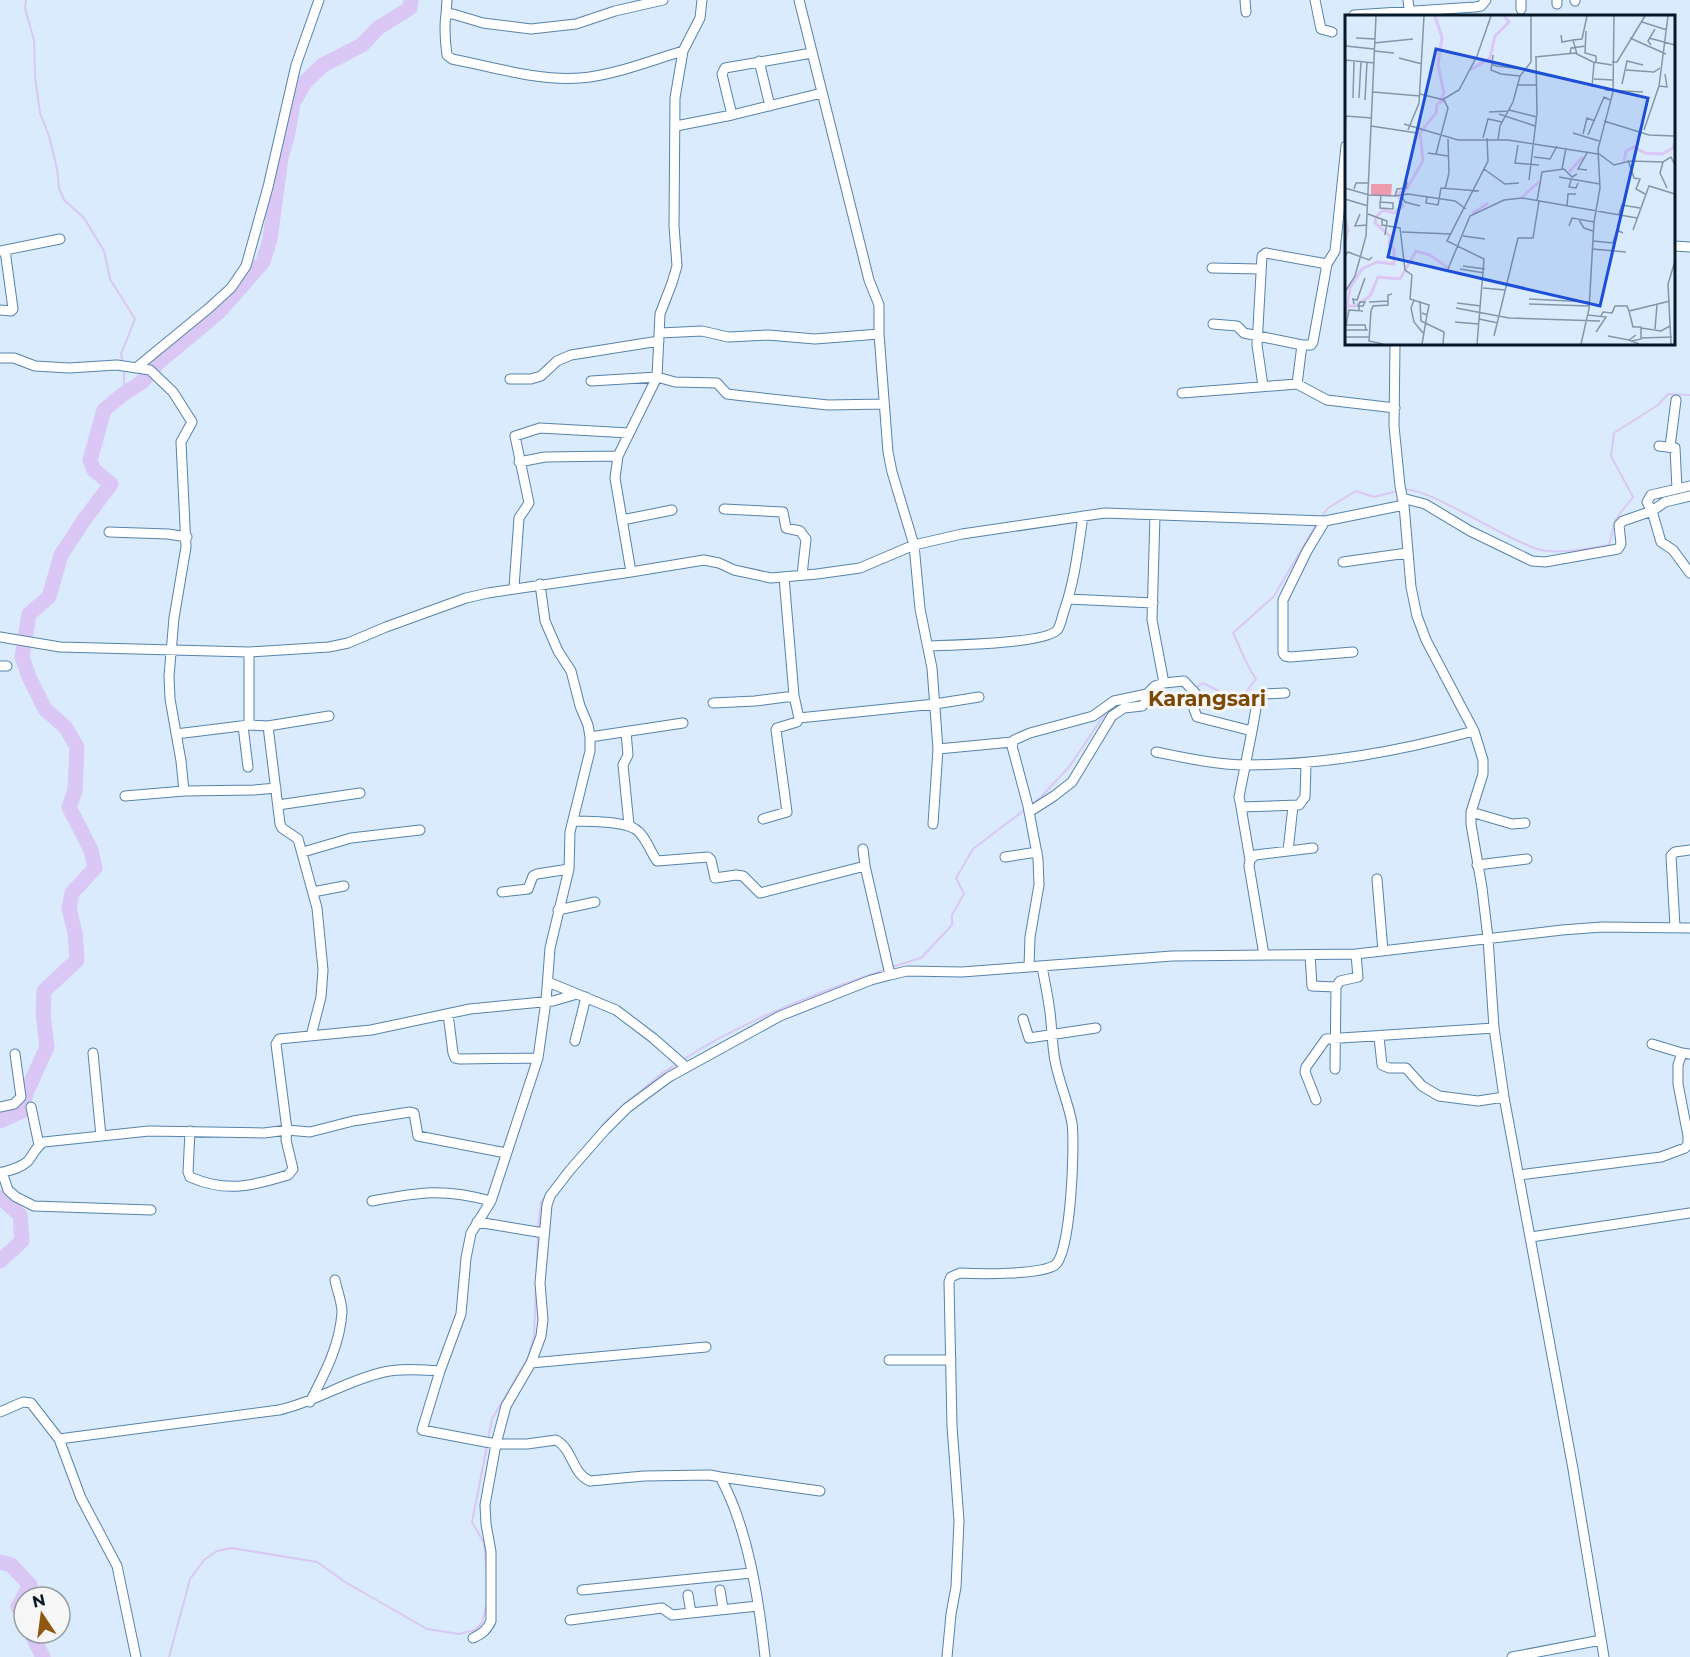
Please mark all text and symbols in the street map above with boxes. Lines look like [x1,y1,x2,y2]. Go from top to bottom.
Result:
inset map [1345,15,1675,345]
district label: Karangsari [1148,686,1266,711]
north arrow [12,1585,72,1645]
text: N [30,1590,47,1612]

